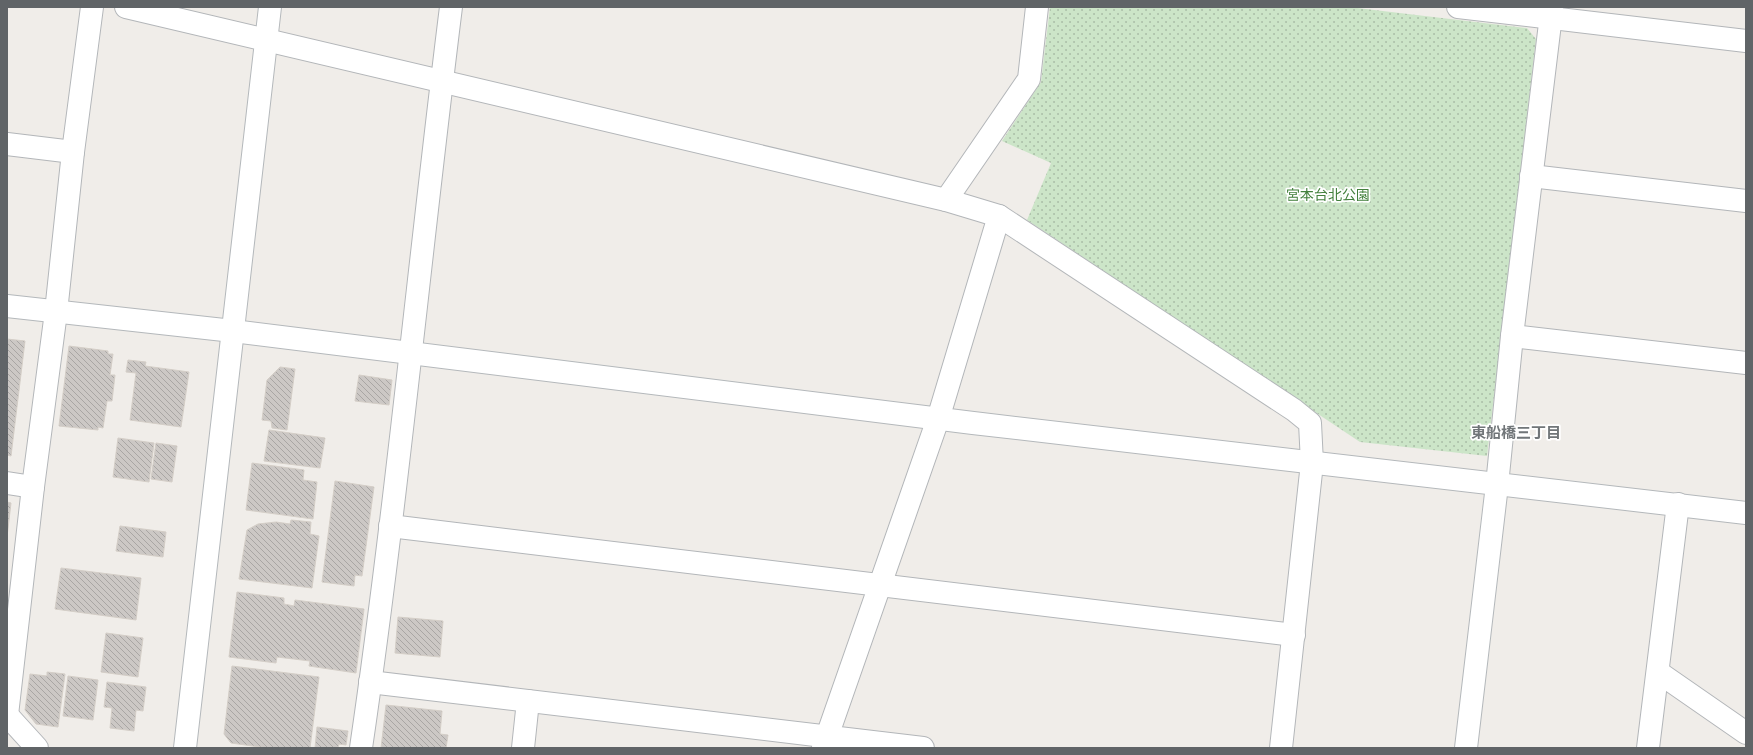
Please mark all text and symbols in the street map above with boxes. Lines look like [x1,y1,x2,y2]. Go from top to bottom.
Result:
park label: 宮本台北公園 [1286,187,1370,203]
district label: 東船橋三丁目 [1471,424,1561,441]

